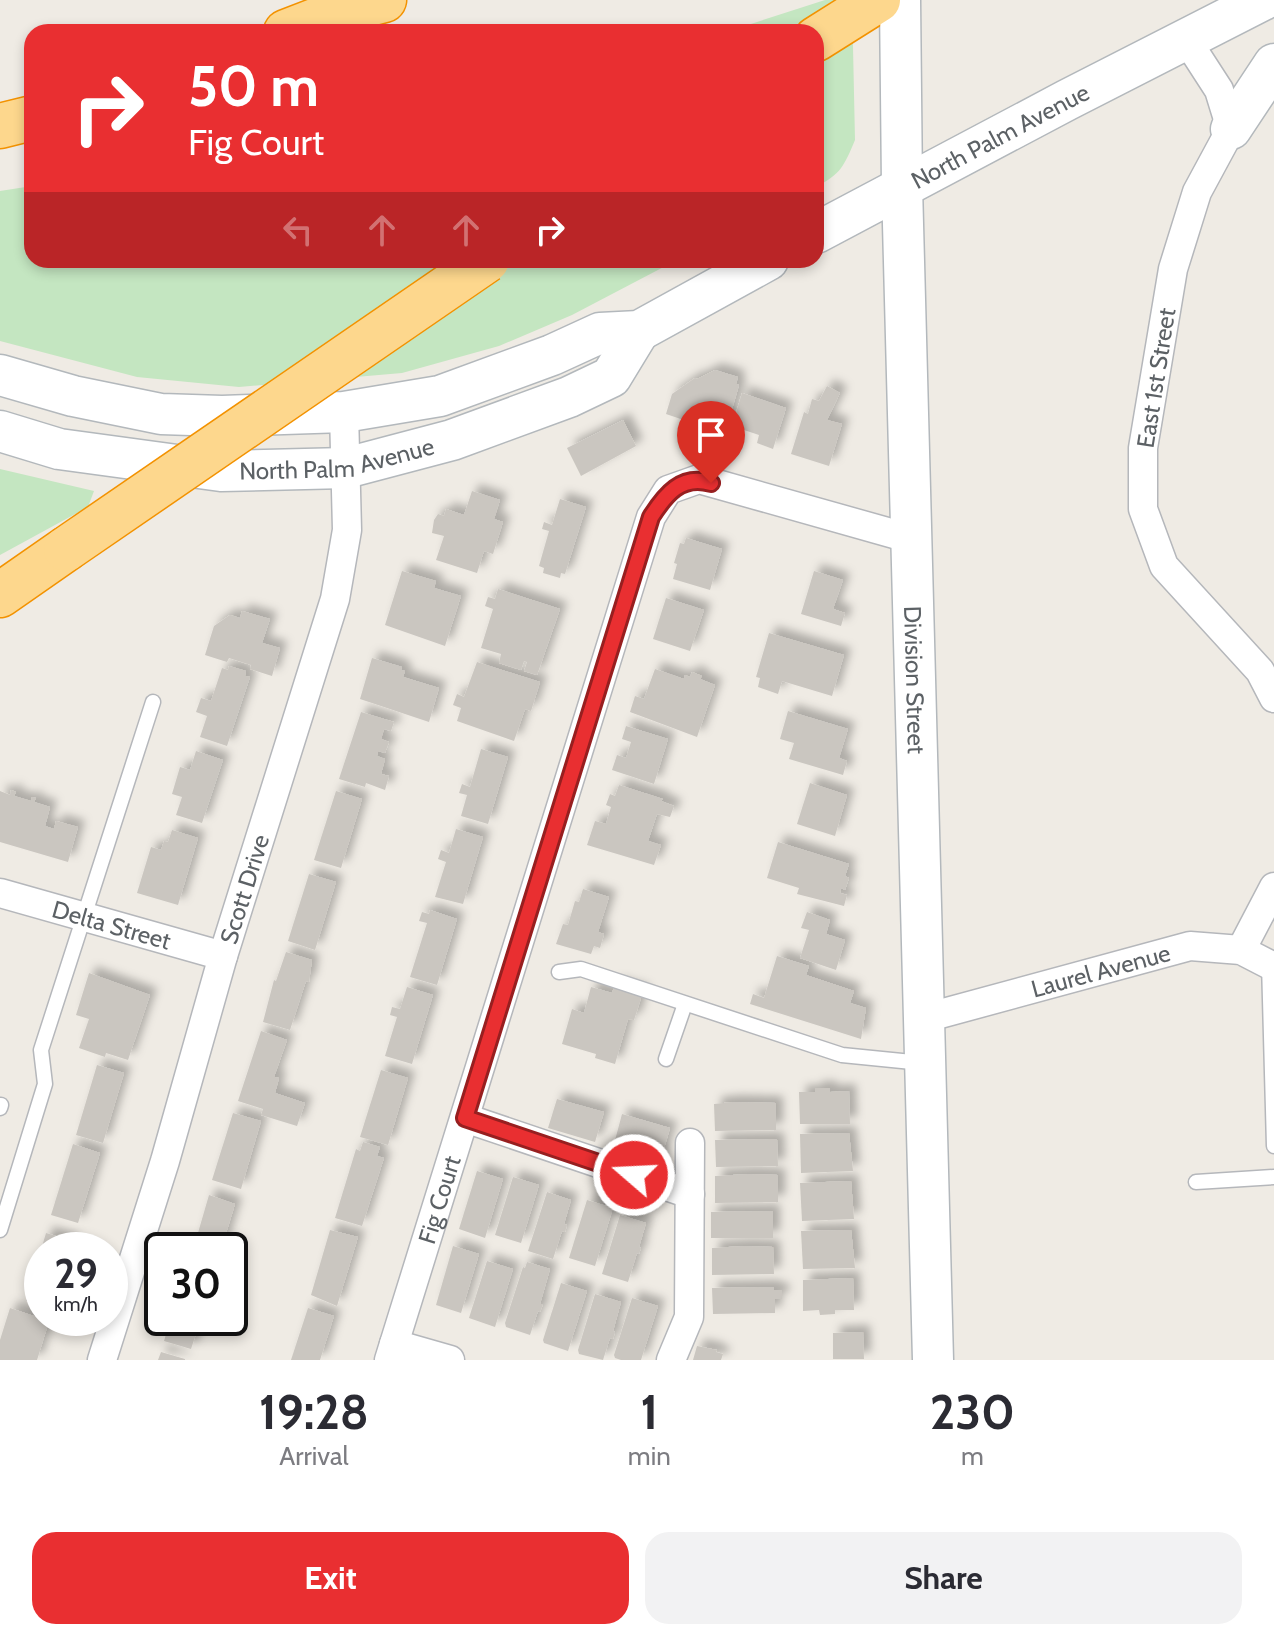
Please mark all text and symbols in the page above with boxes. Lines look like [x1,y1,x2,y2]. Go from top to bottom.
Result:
text: 50 m [188,52,319,120]
icon: right [56,56,160,160]
street label: North Palm Avenue [906,77,1094,195]
text: Fig Court [188,120,324,164]
icon: left [276,208,320,252]
icon: ahead [360,208,404,252]
icon: ahead [444,208,488,252]
icon: right [528,208,572,252]
street label: East 1st Street [1131,306,1181,450]
pin [677,401,745,483]
icon: arrive [689,413,733,457]
street label: North Palm Avenue [239,431,437,485]
street label: Division Street [899,605,931,754]
street label: Scott Drive [213,831,275,947]
street label: Delta Street [49,894,174,955]
street label: Laurel Avenue [1028,938,1173,1003]
position arrow [592,1133,676,1217]
street label: Fig Court [412,1152,466,1247]
speed limit sign: 30 [144,1232,248,1336]
text: 29 [54,1249,98,1298]
text: km/h [54,1292,98,1316]
text: 19:28 [259,1383,369,1441]
text: 1 [640,1383,658,1441]
text: 230 [930,1383,1015,1441]
text: Arrival [279,1440,349,1472]
text: min [628,1440,671,1472]
text: m [961,1440,984,1472]
button: Exit [32,1532,629,1624]
button: Share [645,1532,1242,1624]

